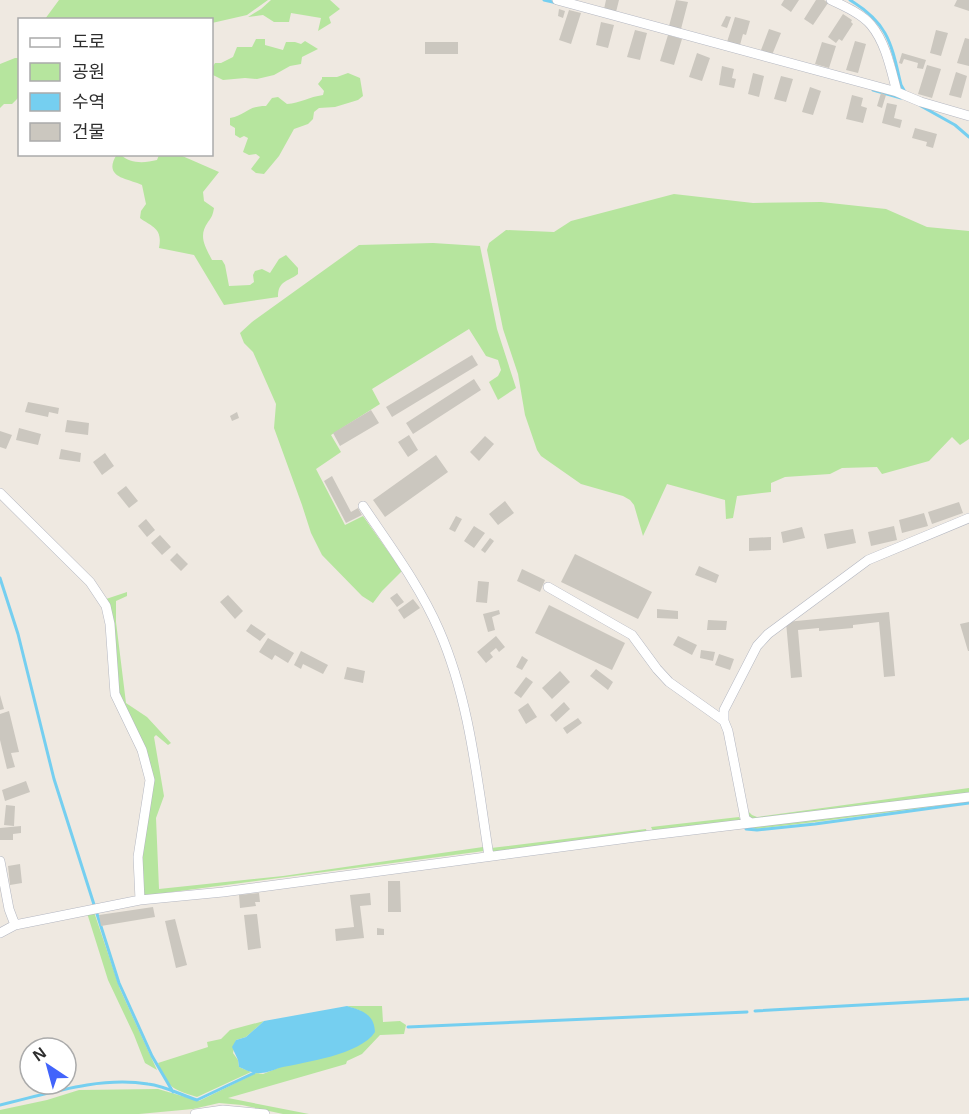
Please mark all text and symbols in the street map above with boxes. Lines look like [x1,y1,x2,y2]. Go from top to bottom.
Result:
legend [18,18,213,156]
text: 도로 [72,32,105,52]
text: 공원 [72,62,105,82]
text: 수역 [72,92,105,112]
text: 건물 [72,122,105,142]
north arrow [18,1036,78,1096]
text: N [30,1044,49,1065]

